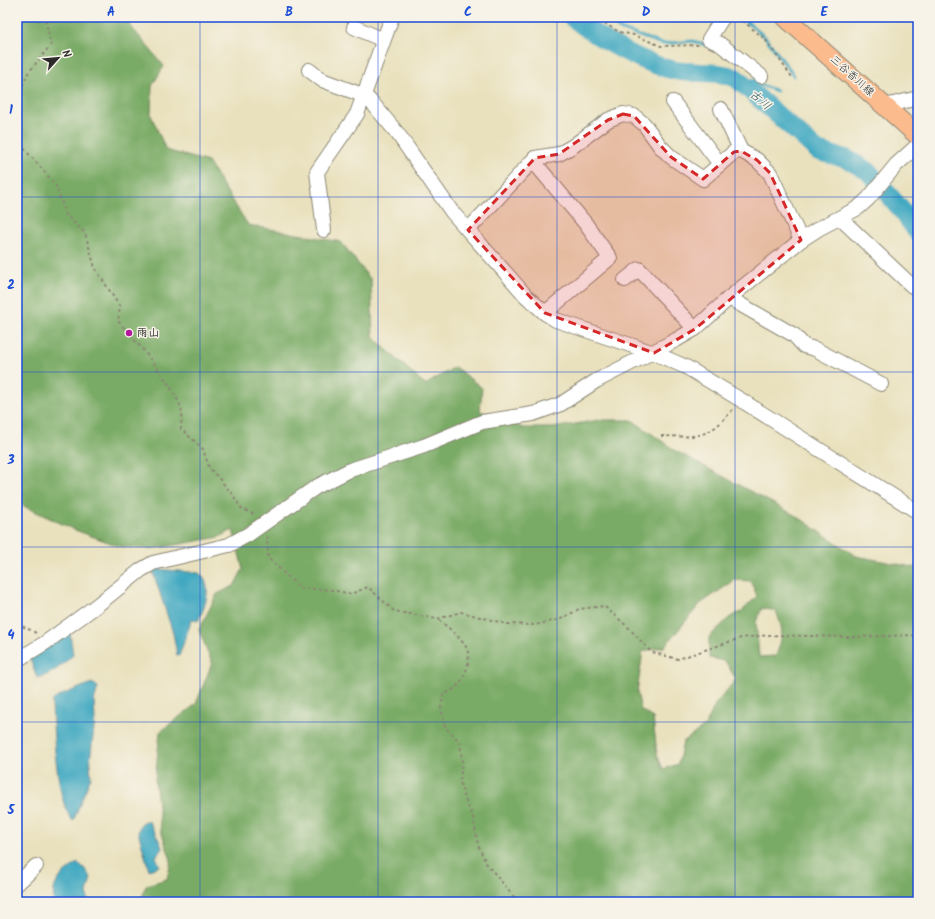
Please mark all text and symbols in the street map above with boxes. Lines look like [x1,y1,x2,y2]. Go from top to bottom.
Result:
text: A [107,2,115,23]
text: B [285,2,293,23]
text: C [464,2,472,23]
text: D [642,2,651,23]
text: E [820,2,828,23]
north arrow [38,38,78,78]
text: N [56,47,76,61]
street label: 三谷香川線 [826,51,878,101]
water label: 古川 [745,85,775,115]
text: 1 [9,100,13,121]
text: 2 [7,275,15,296]
place label: 雨山 [137,324,159,342]
marker: 雨山 [124,328,134,338]
text: 3 [6,450,15,471]
text: 4 [7,625,15,646]
text: 5 [7,800,16,821]

